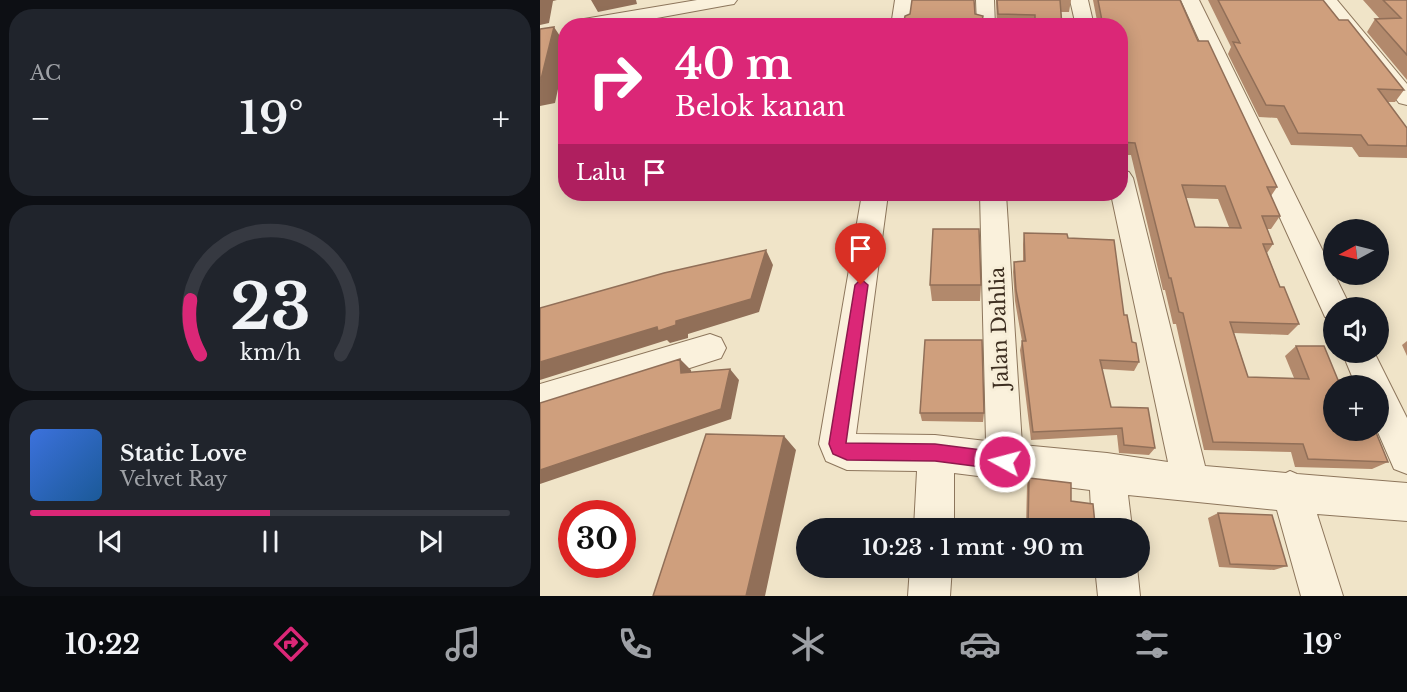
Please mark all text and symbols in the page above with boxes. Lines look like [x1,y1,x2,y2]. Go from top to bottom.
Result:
text: 40 m [675,38,792,90]
icon: right [576,42,654,120]
text: AC [30,61,61,85]
text: 19° [239,90,304,146]
text: Belok kanan [675,90,845,123]
text: − [30,98,51,139]
text: + [492,98,510,139]
icon: arrive [638,156,671,189]
text: Lalu [576,159,626,186]
north arrow [1323,219,1389,285]
map controls [1323,219,1389,441]
pin [835,223,886,285]
icon: arrive [844,232,877,265]
street label: Jalan Dahlia [985,266,1013,392]
text: 23 [230,268,310,346]
button: sound [1323,297,1389,363]
text: km/h [240,339,301,366]
button: + [1323,375,1389,441]
position arrow [973,430,1037,494]
text: Static Love [120,440,247,467]
text: Velvet Ray [120,467,228,491]
speed limit sign: 30 [558,500,636,578]
icon: previous [94,525,127,558]
icon: pause [254,525,287,558]
icon: next [414,525,447,558]
text: 10:23 · 1 mnt · 90 m [862,534,1084,561]
icon: directions [270,623,312,665]
icon: music [442,623,484,665]
icon: phone [614,623,656,665]
icon: climate [787,623,829,665]
icon: car [959,623,1001,665]
icon: filters [1131,623,1173,665]
text: 10:22 [65,628,140,661]
text: 19° [1303,628,1342,661]

